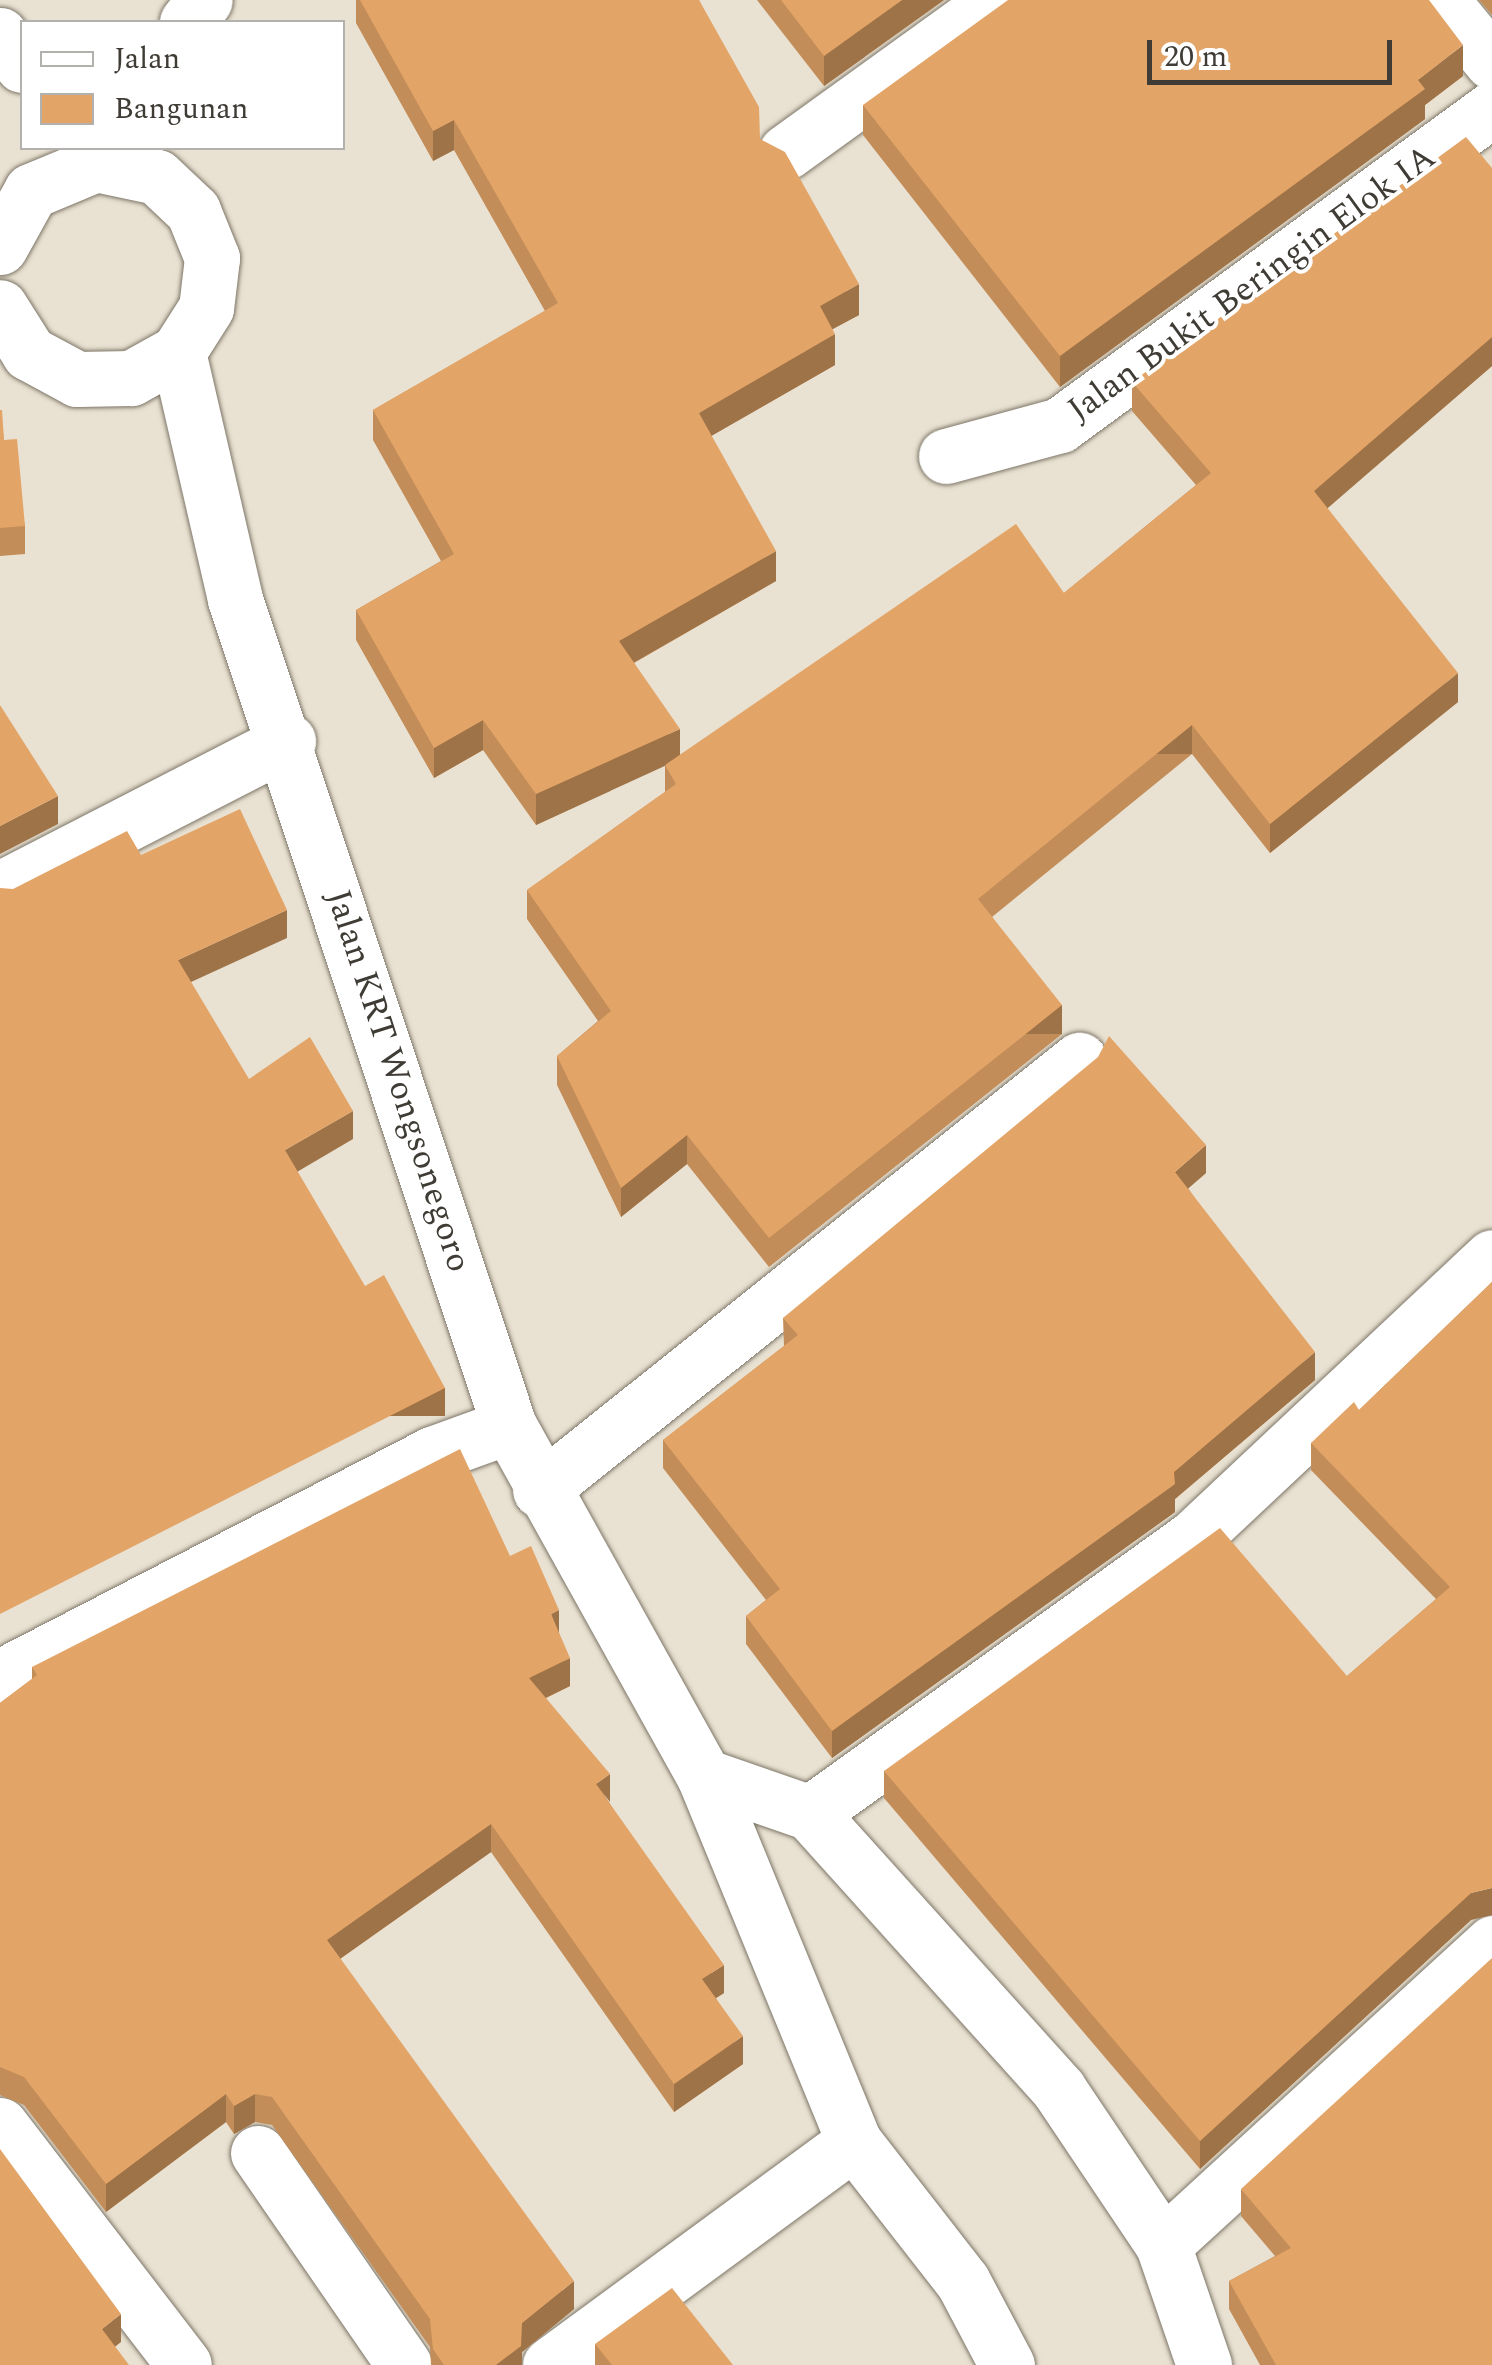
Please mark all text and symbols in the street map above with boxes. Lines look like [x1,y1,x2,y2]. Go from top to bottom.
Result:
legend [20,20,345,150]
scale bar [1152,20,1397,82]
text: 20 m [1164,34,1227,80]
text: Jalan [114,36,180,82]
text: Bangunan [114,86,248,132]
street label: Jalan Bukit Beringin Elok IA [1060,136,1444,432]
street label: Jalan KRT Wongsonegoro [316,884,480,1278]

